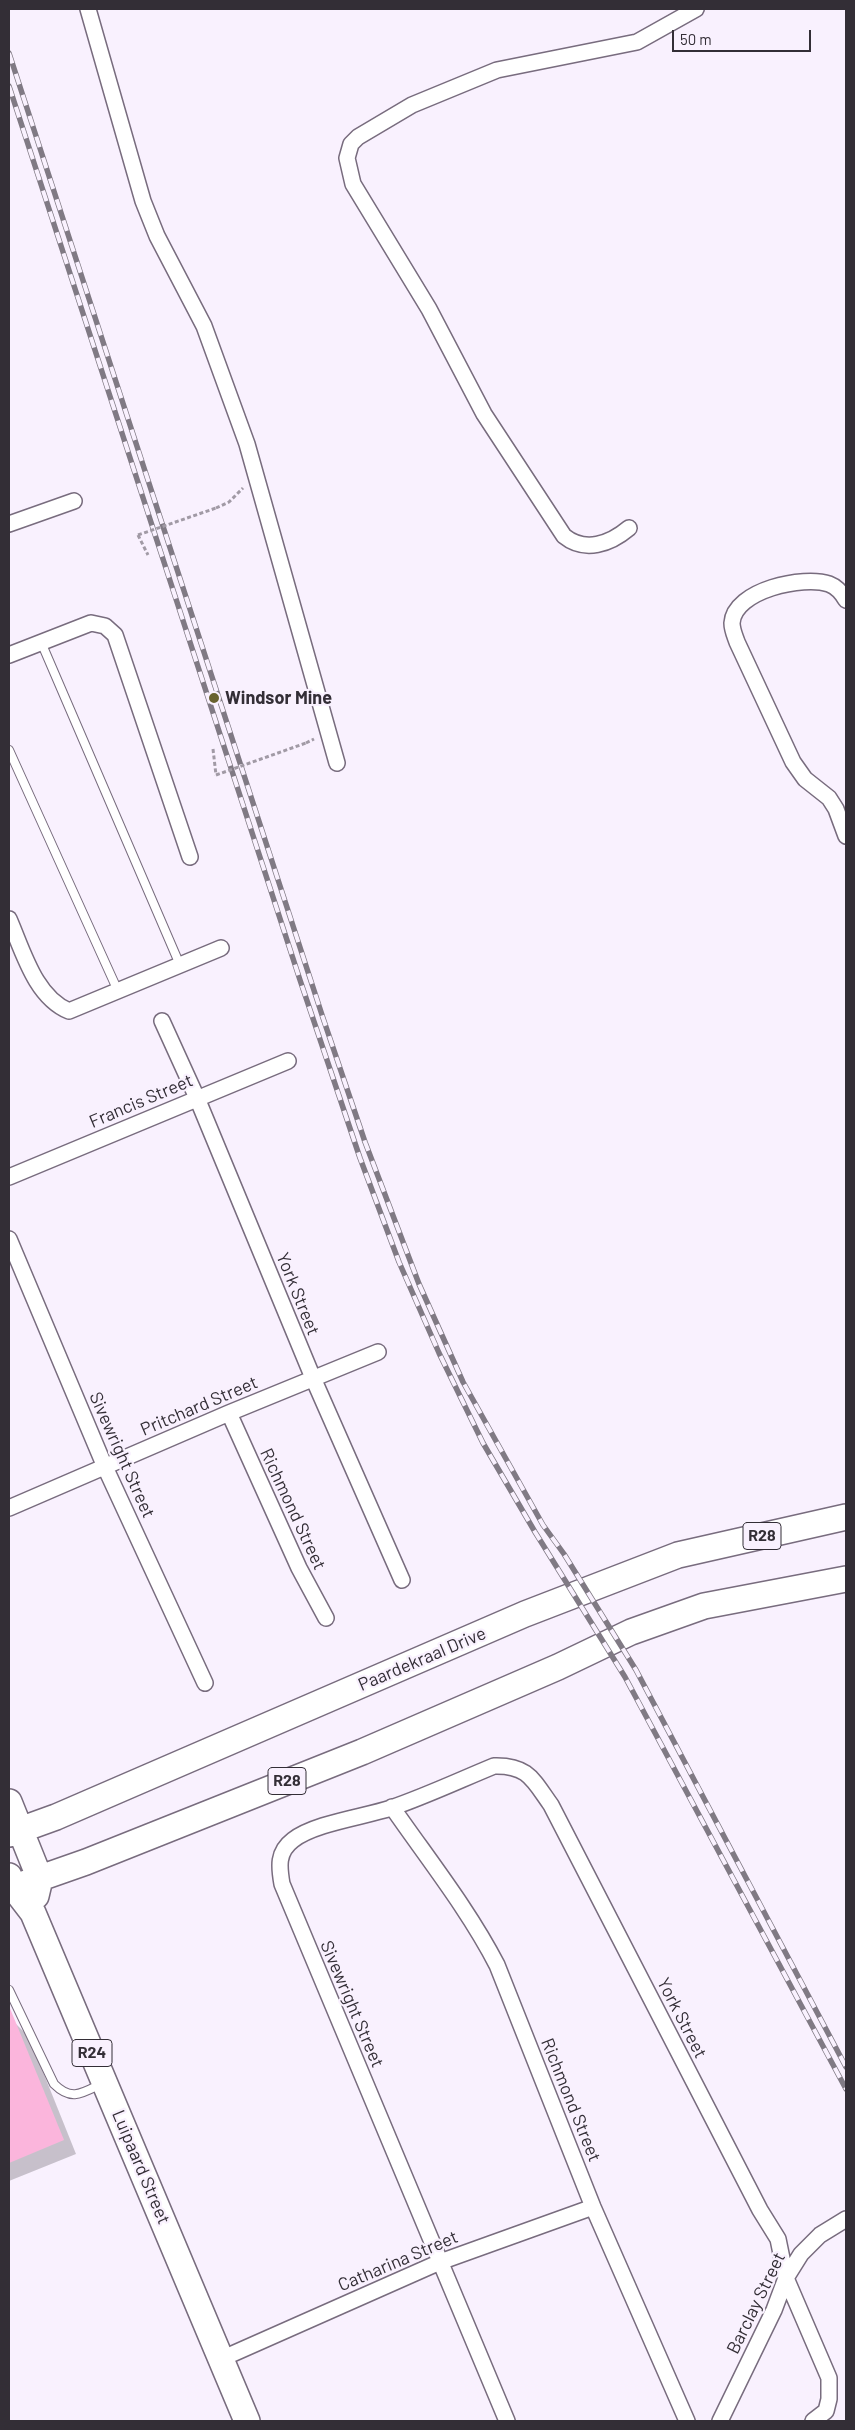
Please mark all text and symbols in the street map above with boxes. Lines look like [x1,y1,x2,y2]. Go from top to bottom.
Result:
scale bar [675,20,814,52]
text: 50 m [680,30,712,48]
place label: Windsor Mine [225,687,332,709]
marker: Windsor Mine [207,691,221,705]
street label: Francis Street [86,1069,196,1133]
street label: York Street [272,1250,324,1338]
street label: Pritchard Street [137,1372,261,1440]
street label: Sivewright Street [85,1389,159,1521]
street label: Richmond Street [255,1445,331,1573]
road number: R28 [743,1522,781,1550]
street label: Paardekraal Drive [355,1622,489,1696]
road number: R28 [268,1768,306,1794]
street label: Sivewright Street [316,1937,388,2071]
street label: York Street [653,1974,711,2062]
street label: Richmond Street [536,2035,606,2165]
road number: R24 [72,2040,112,2066]
street label: Luipaard Street [107,2107,175,2227]
street label: Catharina Street [335,2226,461,2296]
street label: Barclay Street [722,2249,790,2357]

